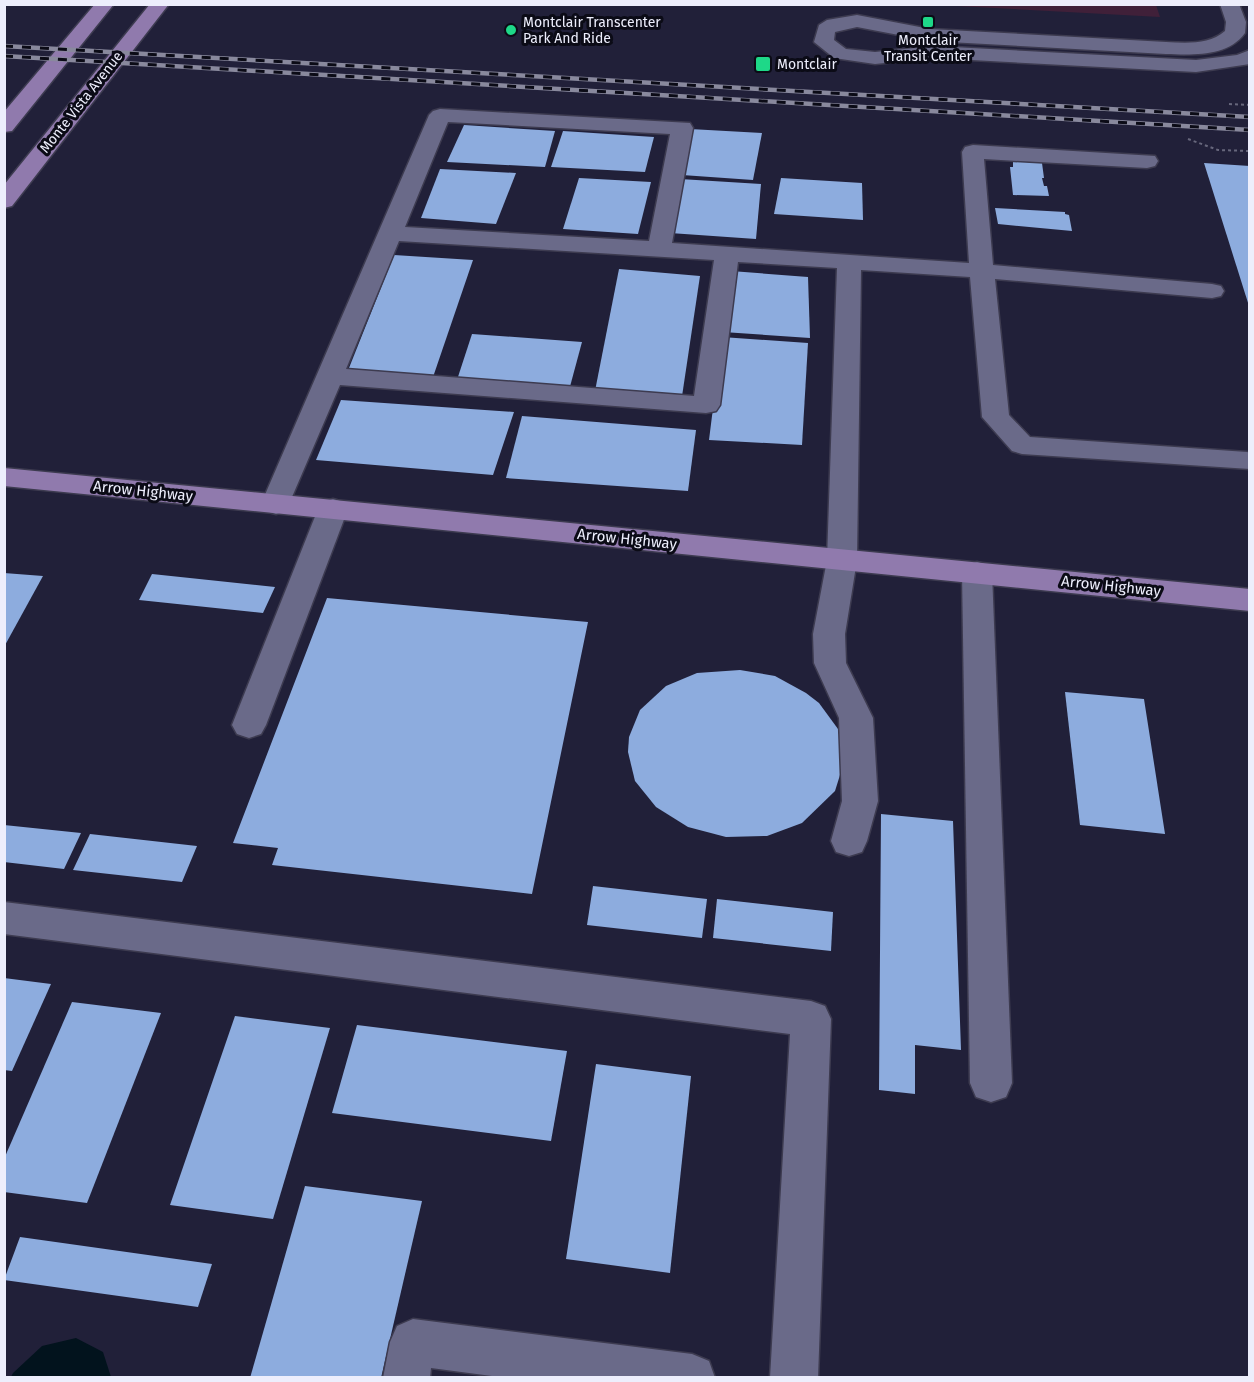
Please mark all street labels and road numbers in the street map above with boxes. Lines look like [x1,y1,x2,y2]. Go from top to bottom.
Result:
street label: Monte Vista Avenue [36,48,126,157]
street label: Arrow Highway [92,477,194,505]
street label: Arrow Highway [576,525,678,553]
street label: Arrow Highway [1060,572,1162,600]

